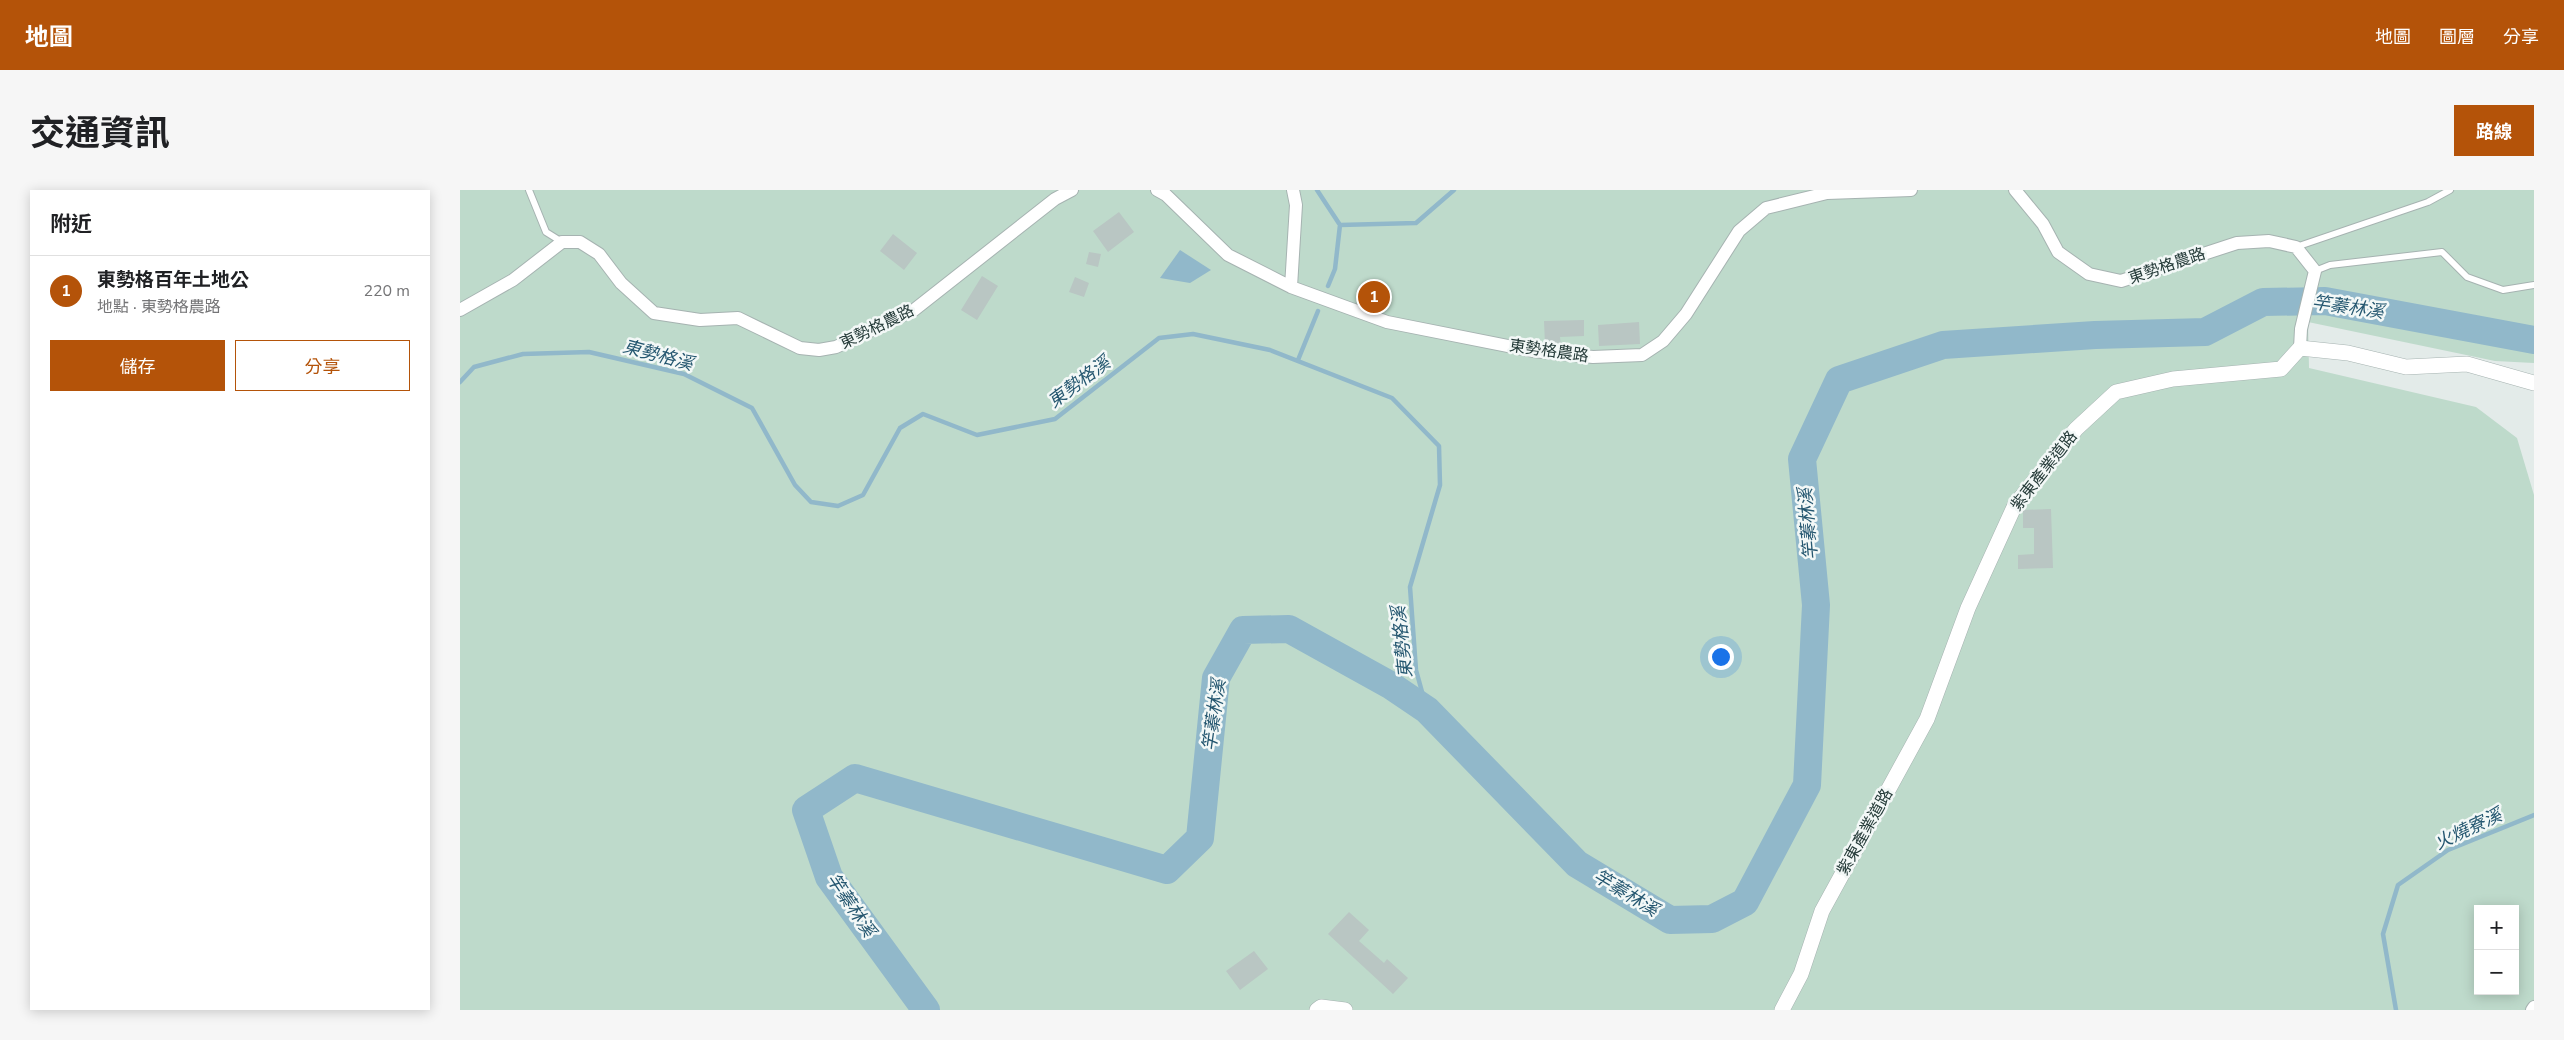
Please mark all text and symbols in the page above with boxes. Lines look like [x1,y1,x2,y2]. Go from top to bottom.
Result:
text: 地圖 [25,21,73,53]
text: 地圖 [2375,25,2411,49]
text: 圖層 [2439,25,2475,49]
text: 分享 [2503,25,2539,49]
button: 路線 [2454,105,2534,156]
text: 交通資訊 [30,110,170,157]
text: 附近 [50,210,92,238]
street label: 東勢格農路 [2126,243,2208,289]
text: 東勢格百年土地公 [97,267,249,293]
pin: 1 [1358,278,1390,316]
text: 1 [61,280,71,302]
text: 220 m [363,280,410,302]
water label: 竿蓁林溪 [2311,290,2388,324]
text: 地點 · 東勢格農路 [97,296,221,318]
street label: 東勢格農路 [836,300,918,354]
water label: 東勢格溪 [620,334,699,377]
street label: 東勢格農路 [1508,335,1590,367]
button: 儲存 [50,340,225,391]
button: 分享 [235,340,410,391]
water label: 東勢格溪 [1043,349,1117,413]
street label: 紫東產業道路 [2006,426,2082,516]
water label: 竿蓁林溪 [1793,484,1823,561]
water label: 東勢格溪 [1386,602,1418,679]
your location [1708,644,1734,670]
water label: 竿蓁林溪 [1197,675,1231,752]
street label: 紫東產業道路 [1832,785,1898,879]
water label: 火燒寮溪 [2430,802,2508,855]
water label: 竿蓁林溪 [1589,864,1666,923]
water label: 竿蓁林溪 [821,868,883,944]
map controls [2474,905,2519,995]
button: + [2474,905,2519,950]
button: − [2474,950,2519,995]

